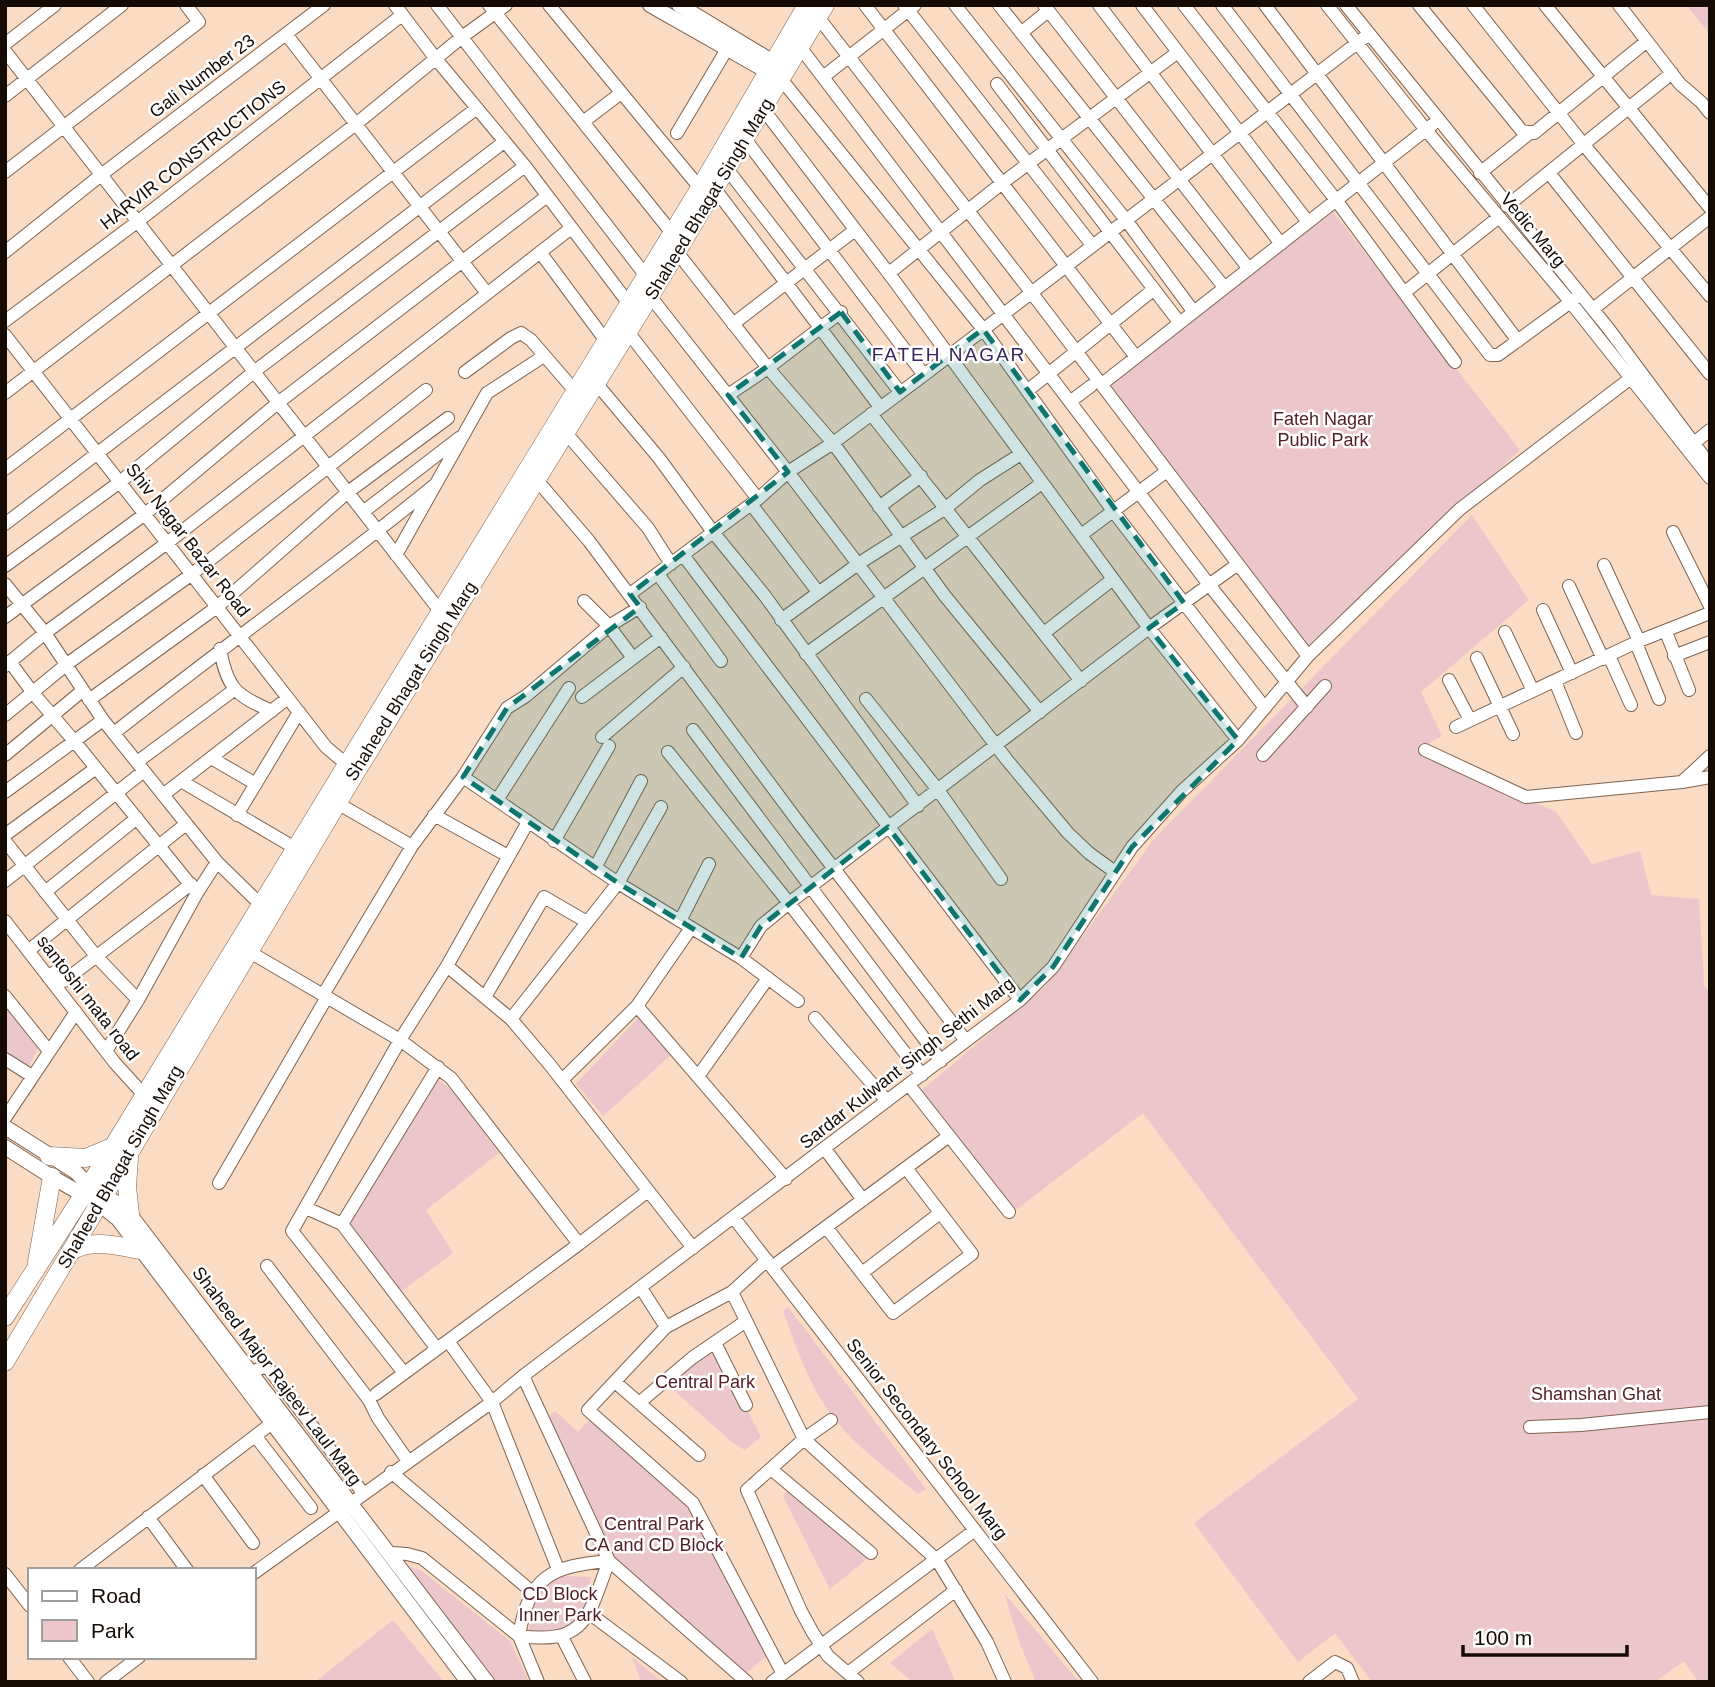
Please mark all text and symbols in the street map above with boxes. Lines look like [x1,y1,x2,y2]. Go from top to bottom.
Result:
street label: Gali Number 23 [146,30,258,122]
street label: HARVIR CONSTRUCTIONS [96,76,290,234]
street label: Shaheed Bhagat Singh Marg [641,95,777,303]
street label: Vedic Marg [1496,189,1570,271]
district label: FATEH NAGAR [872,344,1026,365]
park label: Fateh Nagar Public Park [1273,409,1373,450]
street label: Shiv Nagar Bazar Road [122,459,254,621]
street label: Shaheed Bhagat Singh Marg [341,578,481,784]
street label: santoshi mata road [33,932,143,1064]
street label: Sardar Kulwant Singh Sethi Marg [796,973,1018,1153]
street label: Shaheed Bhagat Singh Marg [54,1062,186,1272]
street label: Shaheed Major Rajeev Laul Marg [188,1263,366,1489]
street label: Senior Secondary School Marg [842,1335,1012,1543]
park label: Central Park [655,1372,756,1392]
park label: Shamshan Ghat [1531,1384,1661,1404]
park label: Central Park CA and CD Block [584,1514,725,1555]
legend [28,1568,256,1659]
text: Road [91,1584,141,1607]
park label: CD Block Inner Park [518,1584,603,1625]
scale bar [1463,1614,1628,1658]
text: Park [91,1619,135,1642]
text: 100 m [1474,1626,1532,1649]

